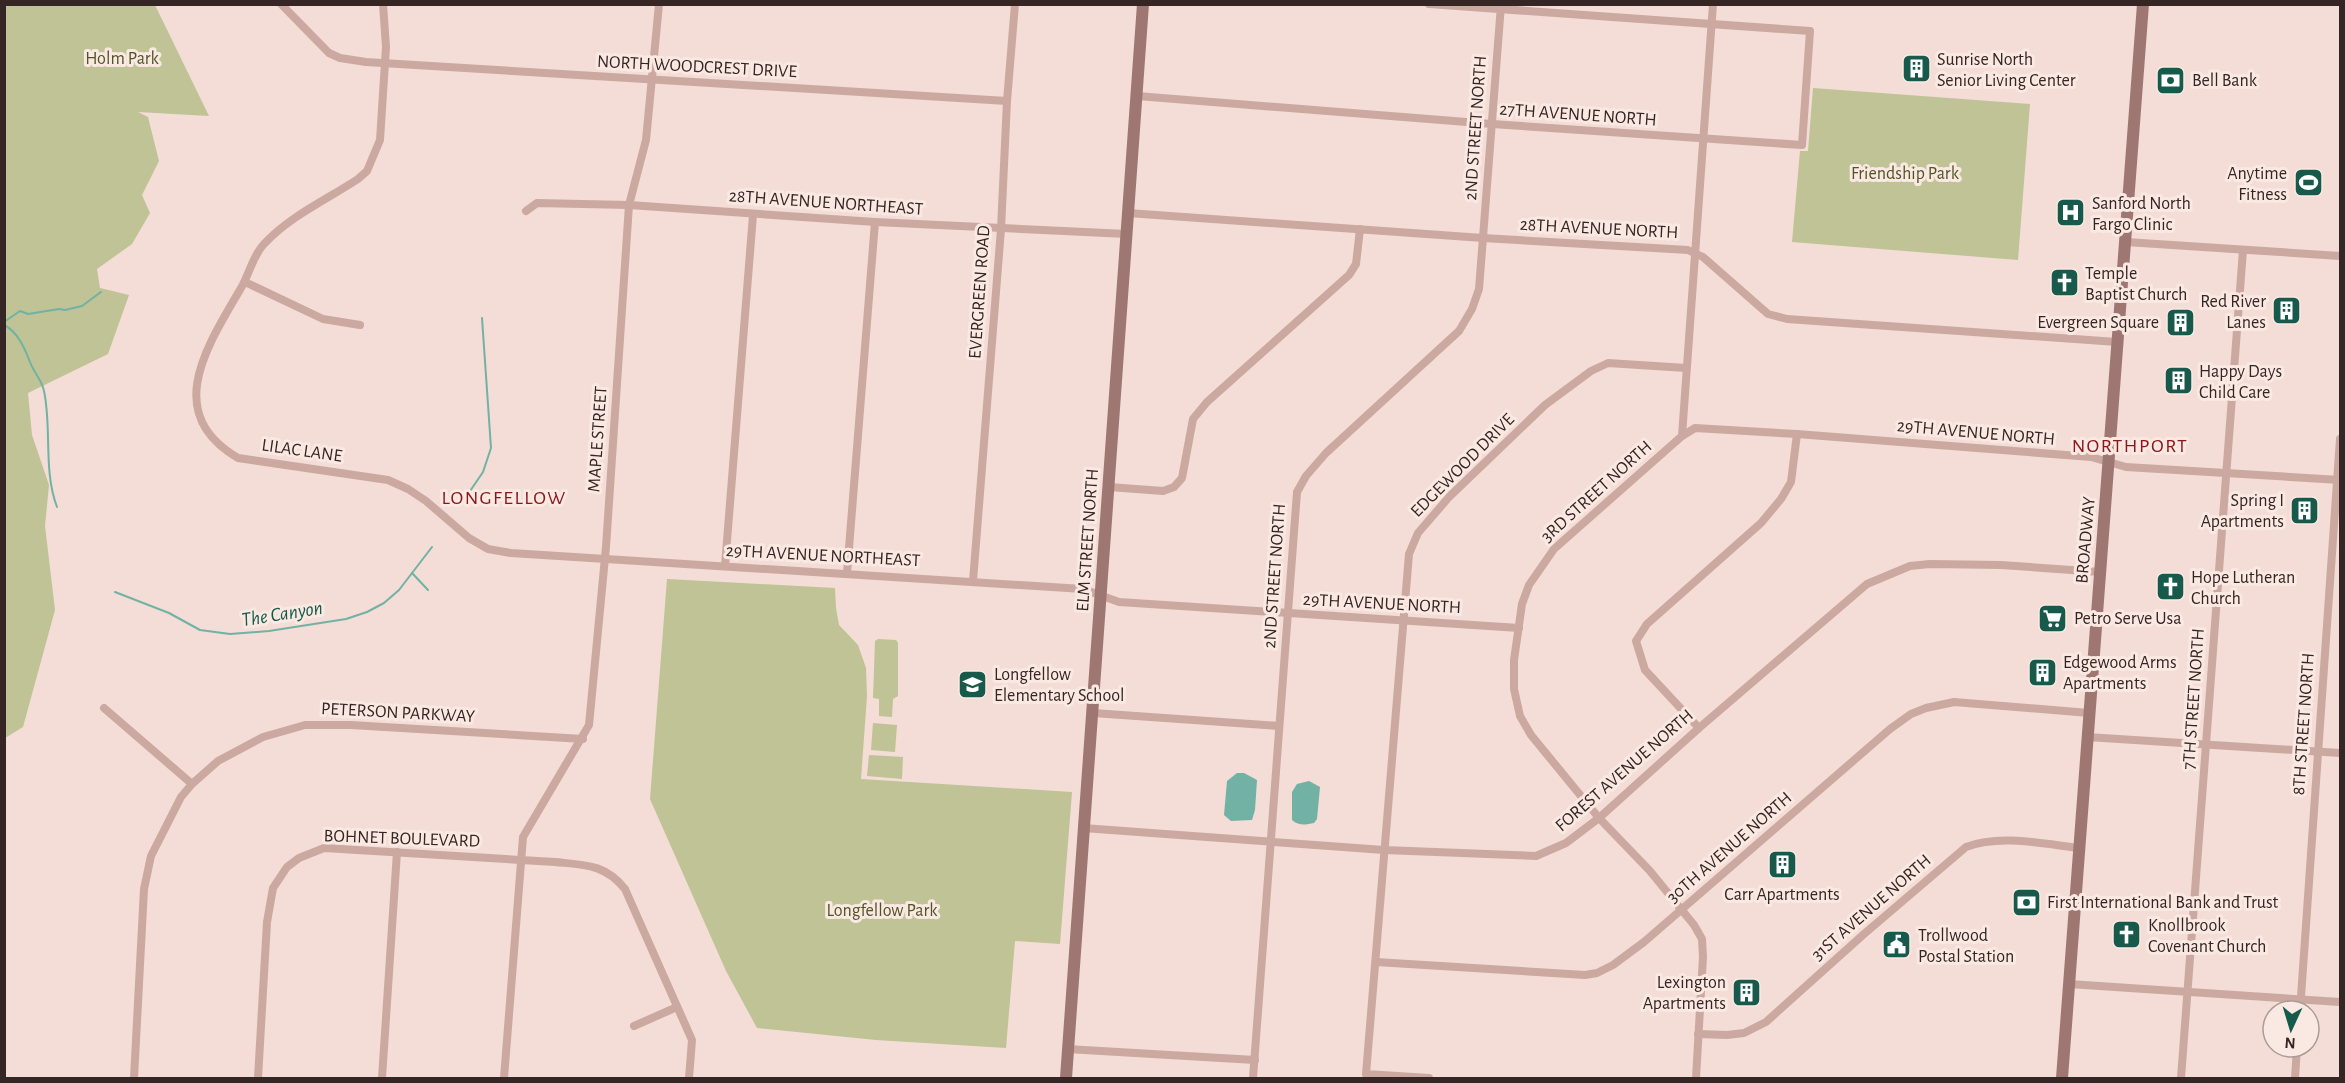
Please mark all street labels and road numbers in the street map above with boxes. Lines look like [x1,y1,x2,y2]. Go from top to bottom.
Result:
street label: NORTH WOODCREST DRIVE [597,53,798,81]
street label: 2ND STREET NORTH [1462,55,1490,201]
street label: 27TH AVENUE NORTH [1499,101,1657,129]
street label: 28TH AVENUE NORTHEAST [728,187,924,219]
street label: 28TH AVENUE NORTH [1519,216,1679,242]
street label: EVERGREEN ROAD [966,225,994,359]
street label: MAPLE STREET [585,385,611,493]
street label: EDGEWOOD DRIVE [1408,410,1518,521]
street label: 29TH AVENUE NORTH [1896,417,2056,449]
street label: LILAC LANE [260,436,344,466]
street label: 3RD STREET NORTH [1538,438,1655,546]
street label: ELM STREET NORTH [1074,468,1102,612]
street label: BROADWAY [2073,495,2099,584]
street label: 2ND STREET NORTH [1261,503,1289,649]
street label: 29TH AVENUE NORTHEAST [725,542,921,570]
street label: 29TH AVENUE NORTH [1302,591,1462,617]
street label: 7TH STREET NORTH [2180,628,2208,770]
street label: 8TH STREET NORTH [2290,652,2318,796]
street label: PETERSON PARKWAY [321,700,476,726]
street label: FOREST AVENUE NORTH [1552,706,1697,835]
street label: 30TH AVENUE NORTH [1664,789,1796,907]
street label: BOHNET BOULEVARD [323,827,480,851]
street label: 31ST AVENUE NORTH [1809,851,1935,964]

